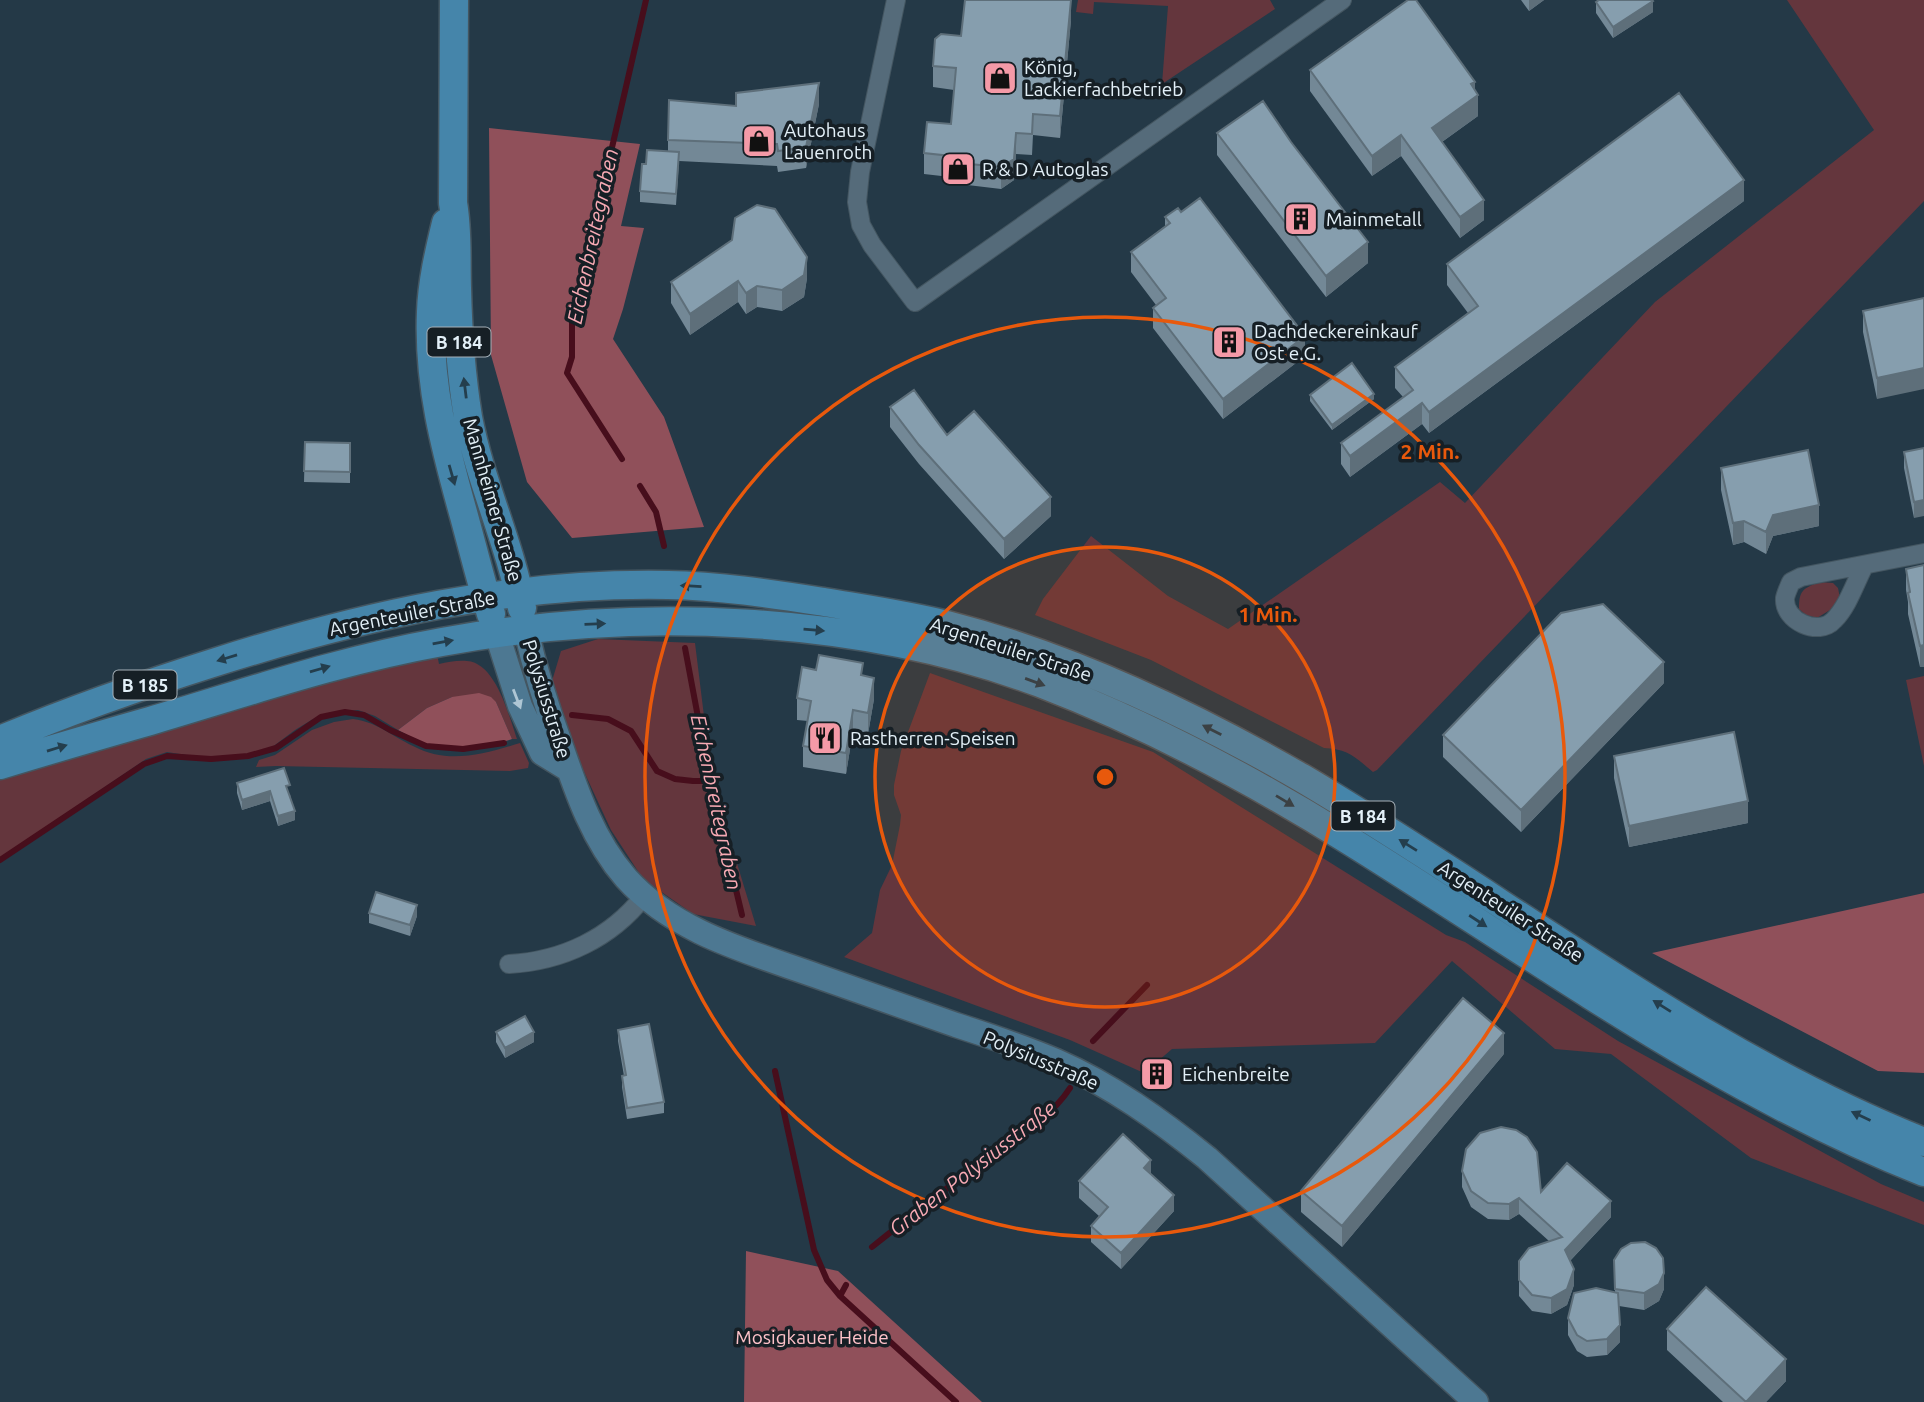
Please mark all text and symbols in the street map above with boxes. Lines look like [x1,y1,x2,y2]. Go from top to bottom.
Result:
place label: König, Lackierfachbetrieb [1024,56,1183,100]
shop icon: König, Lackierfachbetrieb [981,59,1019,97]
place label: Autohaus Lauenroth [784,119,872,163]
shop icon: Autohaus Lauenroth [740,122,778,160]
water label: Eichenbreitegraben [562,146,622,326]
shop icon: R & D Autoglas [939,150,977,188]
place label: R & D Autoglas [982,158,1108,180]
building icon: Mainmetall [1282,200,1320,238]
place label: Mainmetall [1326,208,1422,230]
place label: Dachdeckereinkauf Ost e.G. [1254,320,1418,364]
building icon: Dachdeckereinkauf Ost e.G. [1210,323,1248,361]
road number: B 184 [428,328,490,356]
one-way arrow [459,377,470,399]
street label: Mannheimer Straße [459,416,527,584]
text: 2 Min. [1401,439,1459,463]
one-way arrow [447,464,458,486]
one-way arrow [680,581,702,592]
street label: Argenteuiler Straße [327,586,497,640]
text: 1 Min. [1239,602,1297,626]
street label: Argenteuiler Straße [927,613,1095,685]
one-way arrow [584,619,606,630]
one-way arrow [804,625,826,636]
one-way arrow [432,636,454,647]
street label: Polysiusstraße [519,637,575,761]
one-way arrow [217,654,238,664]
one-way arrow [310,664,331,674]
road number: B 185 [114,670,176,700]
one-way arrow [1025,677,1046,688]
one-way arrow [512,688,523,709]
water label: Eichenbreitegraben [687,712,747,892]
restaurant icon: Rastherren-Speisen [806,719,844,757]
one-way arrow [1202,724,1222,735]
place label: Rastherren-Speisen [850,727,1016,749]
one-way arrow [46,742,67,752]
centre of rings [1093,765,1117,789]
one-way arrow [1275,795,1294,807]
road number: B 184 [1332,802,1394,830]
one-way arrow [1399,838,1418,851]
street label: Argenteuiler Straße [1434,856,1588,966]
one-way arrow [1468,915,1487,928]
one-way arrow [1652,1000,1671,1013]
street label: Polysiusstraße [980,1026,1102,1094]
building icon: Eichenbreite [1138,1055,1176,1093]
place label: Eichenbreite [1182,1063,1290,1085]
water label: Graben Polysiusstraße [884,1095,1060,1240]
one-way arrow [1851,1110,1871,1122]
park label: Mosigkauer Heide [735,1326,889,1348]

